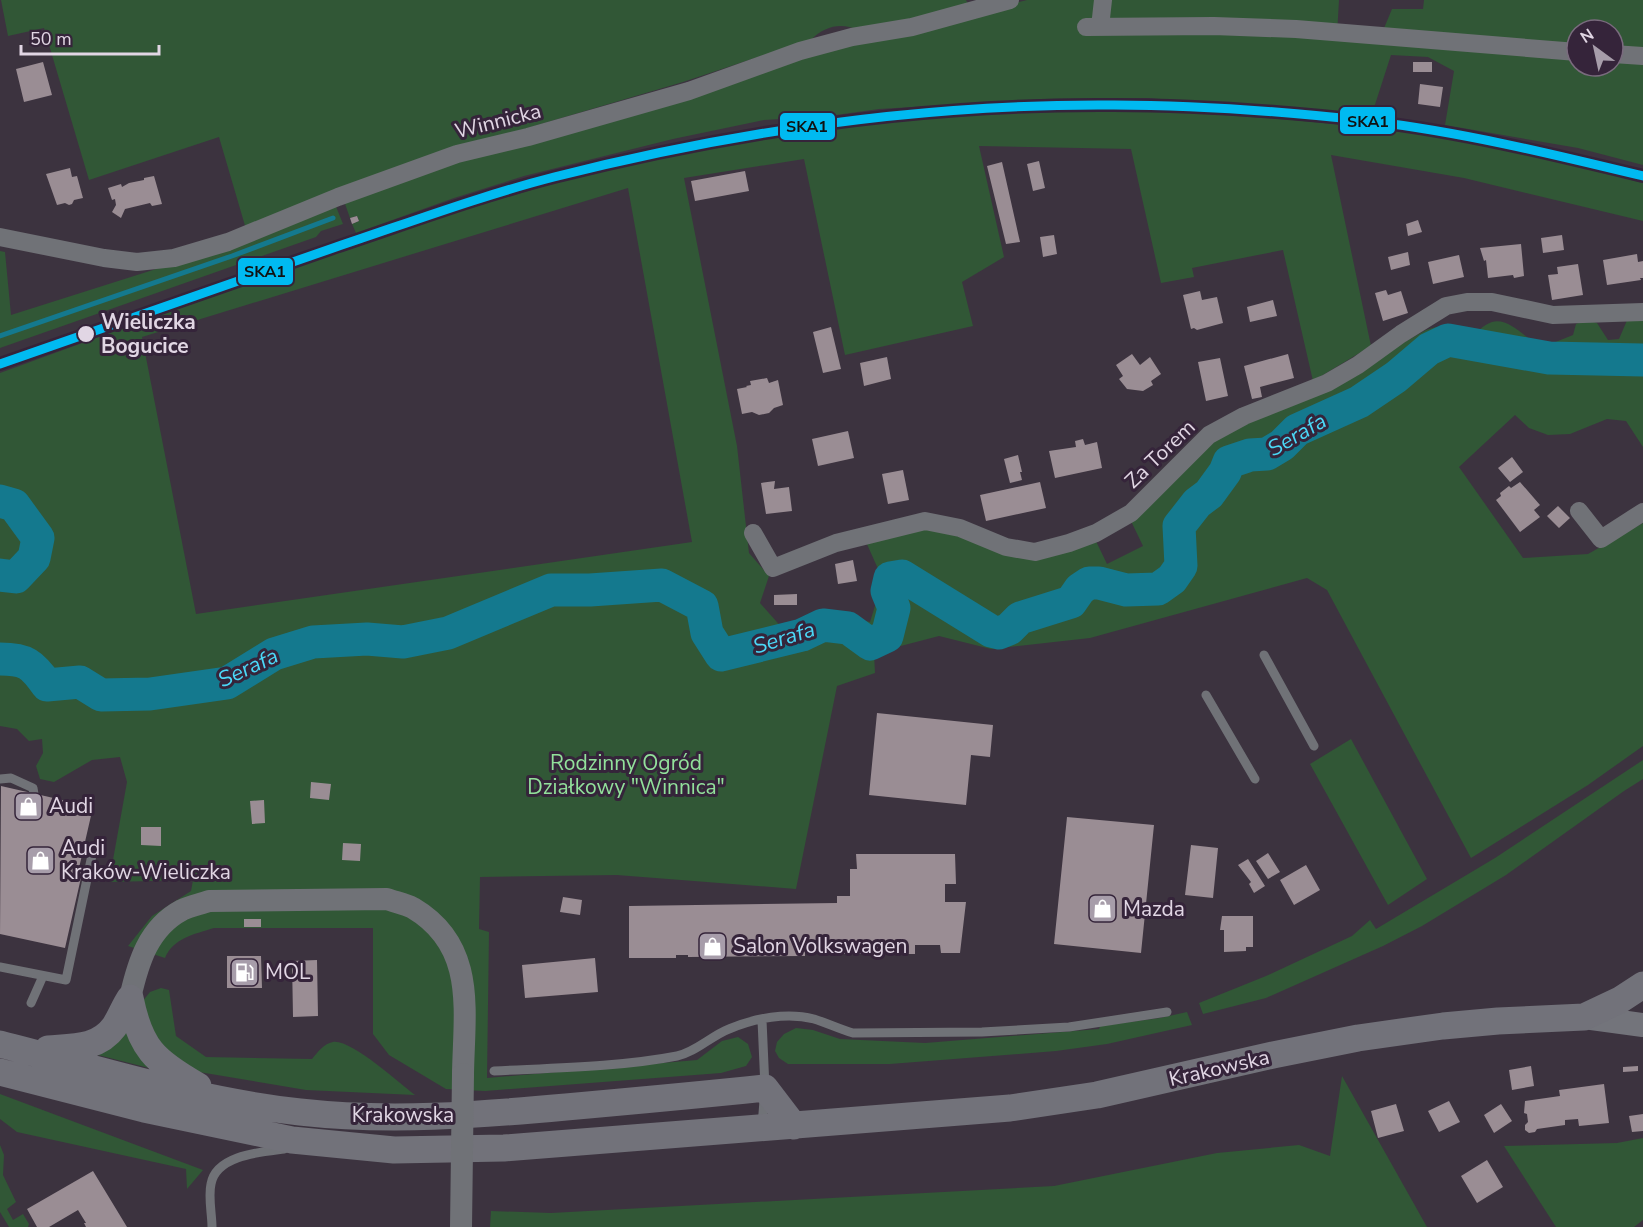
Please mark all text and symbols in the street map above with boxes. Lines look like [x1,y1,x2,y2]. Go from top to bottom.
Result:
scale bar [21,18,159,56]
north arrow [1565,18,1625,78]
text: N [1576,24,1598,49]
text: 50 m [30,27,72,51]
street label: Winnicka [452,97,544,145]
line badge: SKA1 [1339,106,1396,135]
text: SKA1 [1347,111,1389,133]
line badge: SKA1 [779,112,836,141]
text: SKA1 [786,116,828,138]
line badge: SKA1 [237,257,294,286]
text: SKA1 [244,261,286,283]
place label: Wieliczka Bogucice [101,308,196,360]
marker: Wieliczka Bogucice [76,324,96,344]
water label: Serafa [1262,406,1332,464]
street label: Za Torem [1119,413,1201,495]
water label: Serafa [749,614,819,662]
water label: Serafa [213,641,283,695]
park label: Rodzinny Ogród Działkowy "Winnica" [527,749,725,801]
shop icon: Audi [12,790,44,822]
place label: Audi [49,792,93,820]
place label: Audi Kraków-Wieliczka [61,834,231,886]
shop icon: Audi Kraków-Wieliczka [24,844,56,876]
shop icon: Mazda [1086,893,1118,925]
place label: Mazda [1123,895,1185,923]
shop icon: Salon Volkswagen [696,930,728,962]
place label: Salon Volkswagen [733,932,907,960]
fuel station icon: MOL [228,956,260,988]
place label: MOL [265,958,311,986]
street label: Krakowska [1166,1043,1272,1093]
street label: Krakowska [352,1101,454,1129]

